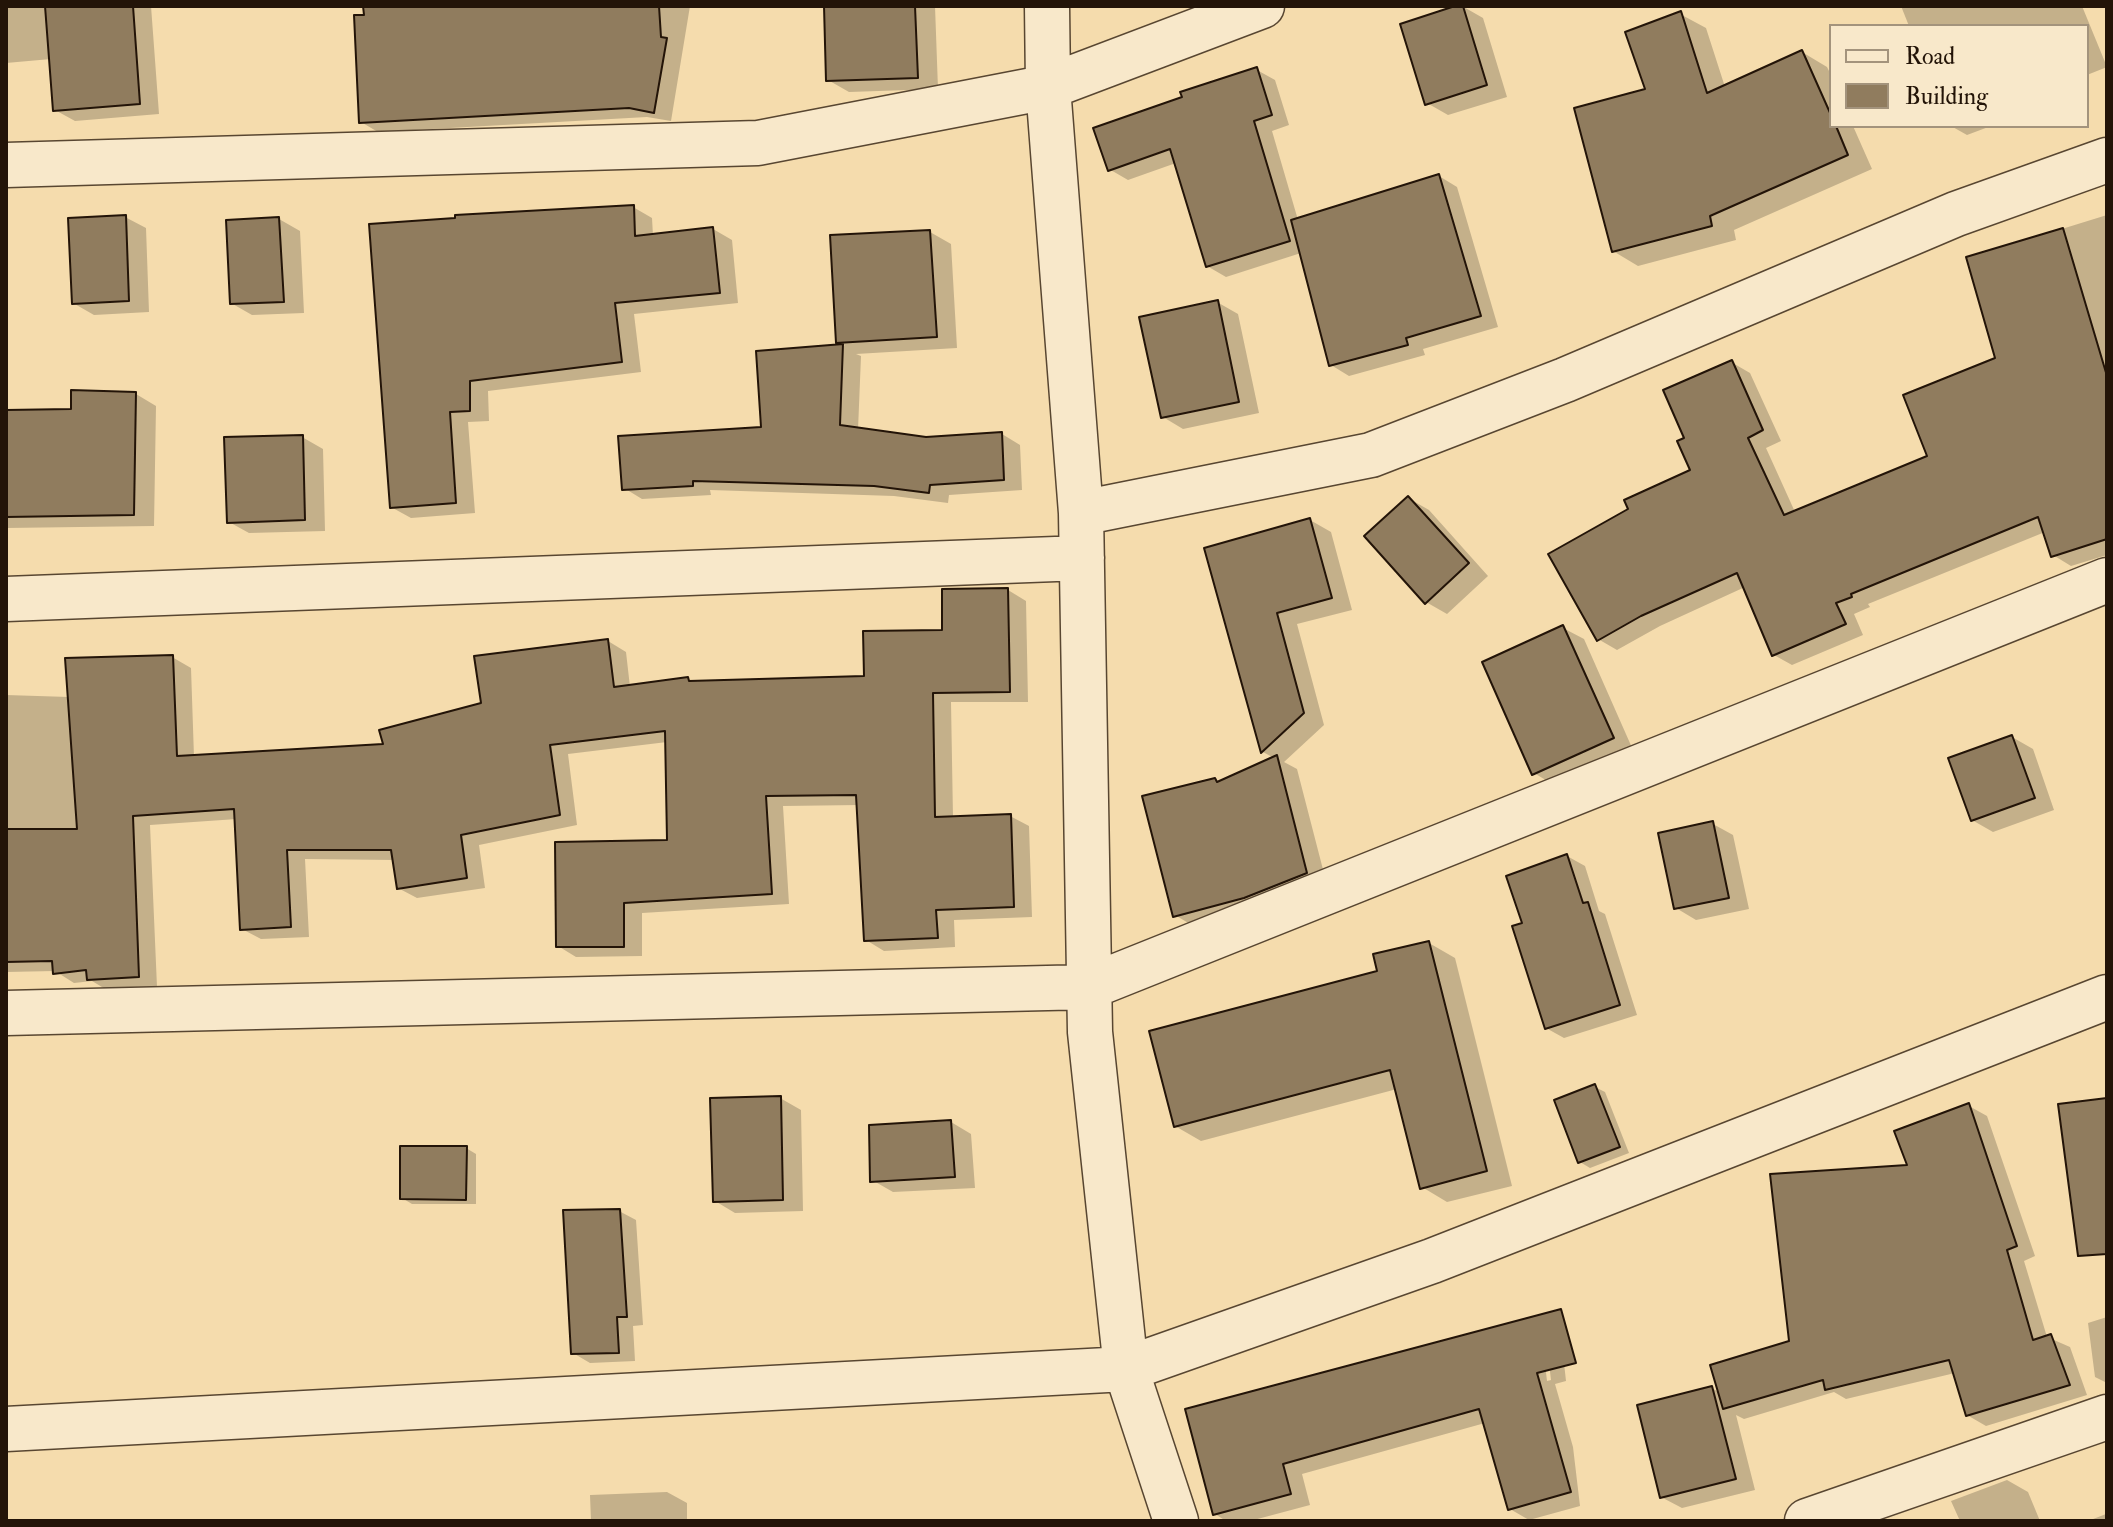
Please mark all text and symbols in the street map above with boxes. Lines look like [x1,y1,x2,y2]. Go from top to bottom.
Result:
legend [1829,24,2089,128]
text: Road [1905,41,1955,72]
text: Building [1905,81,1988,112]

